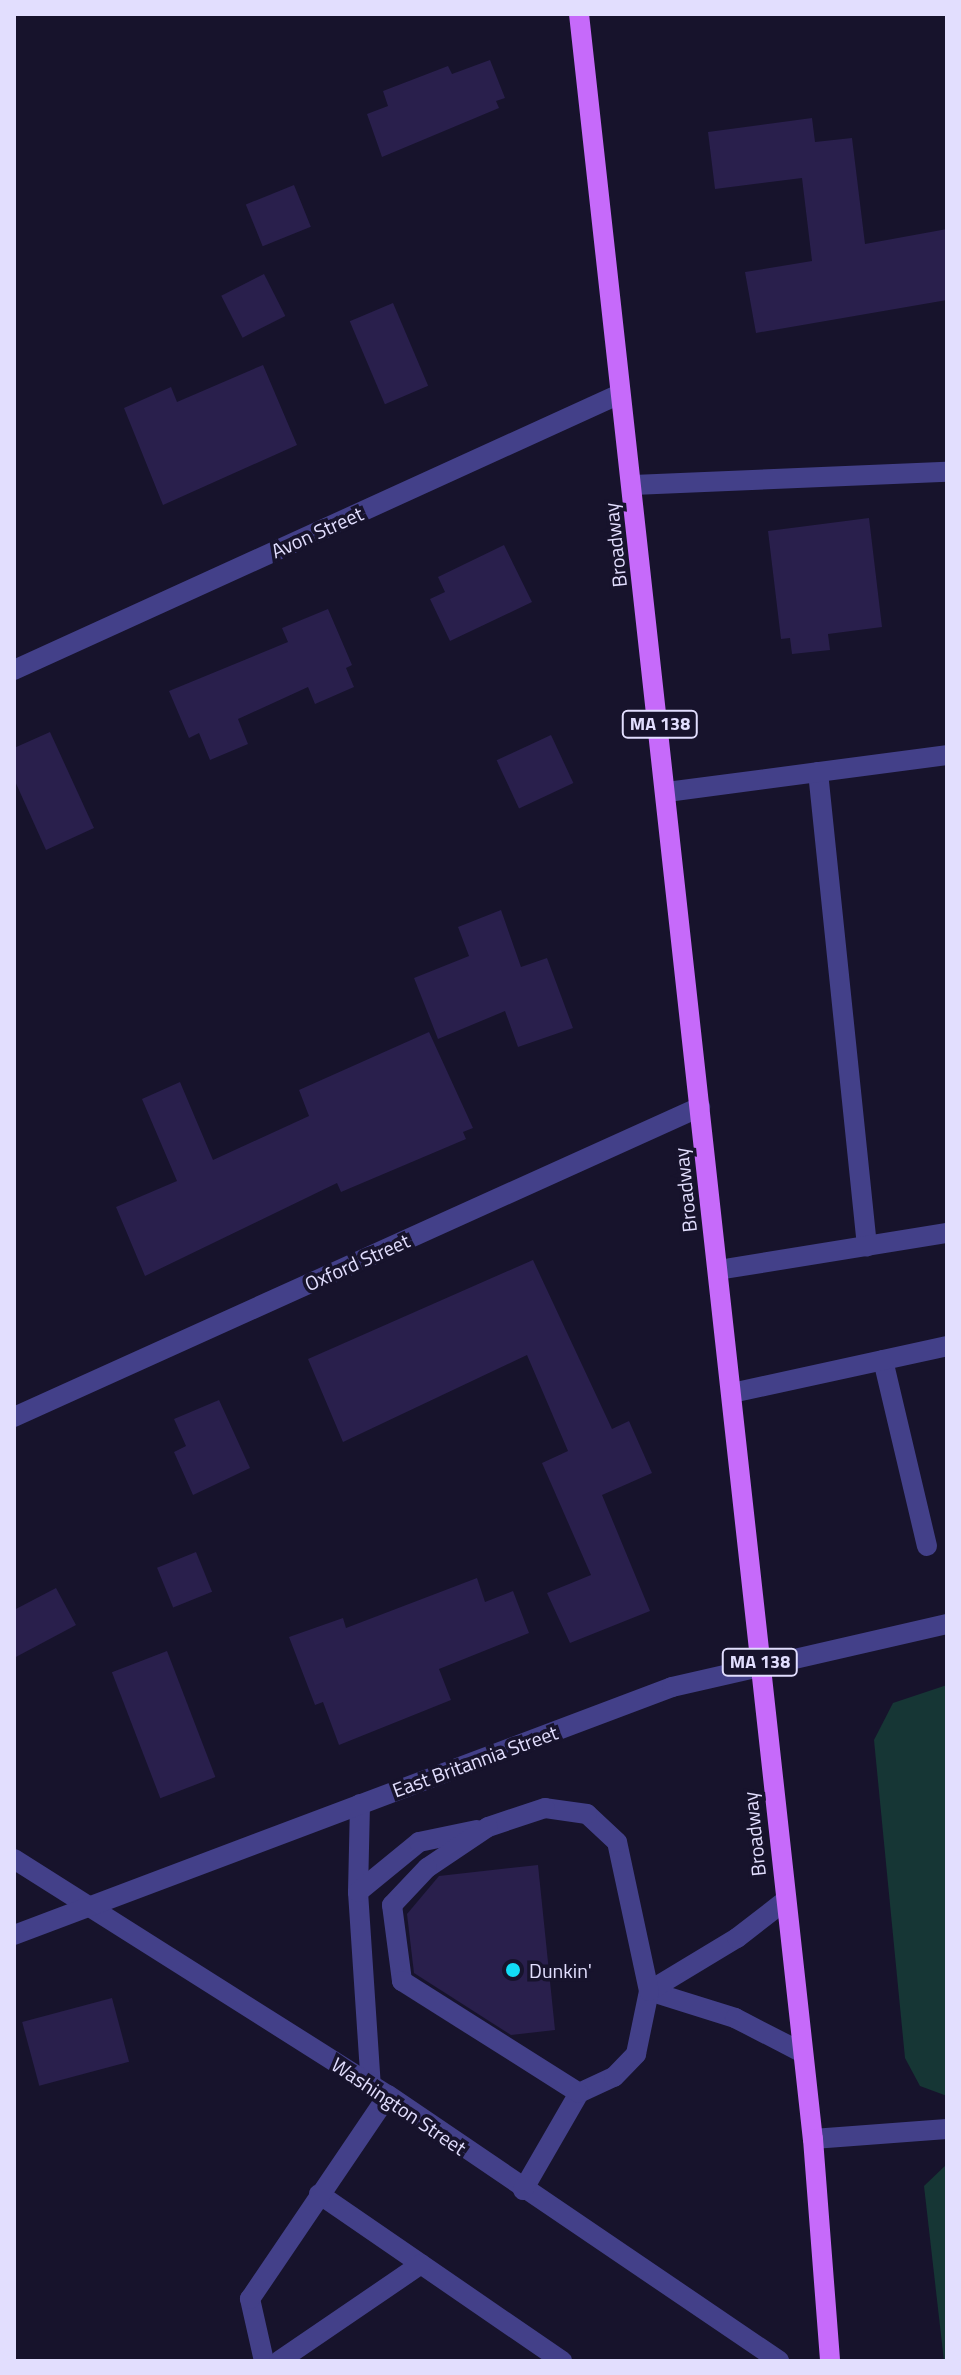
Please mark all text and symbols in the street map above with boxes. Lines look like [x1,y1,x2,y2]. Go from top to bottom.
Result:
street label: Avon Street [267,501,367,563]
street label: Broadway [599,502,631,588]
road number: MA 138 [620,710,700,738]
street label: Broadway [669,1147,701,1233]
street label: Oxford Street [301,1228,413,1296]
road number: MA 138 [720,1648,800,1676]
street label: East Britannia Street [389,1720,561,1802]
street label: Broadway [738,1791,770,1877]
place label: Dunkin' [529,1958,592,1982]
marker: Dunkin' [504,1961,522,1979]
street label: Washington Street [327,2052,471,2160]

